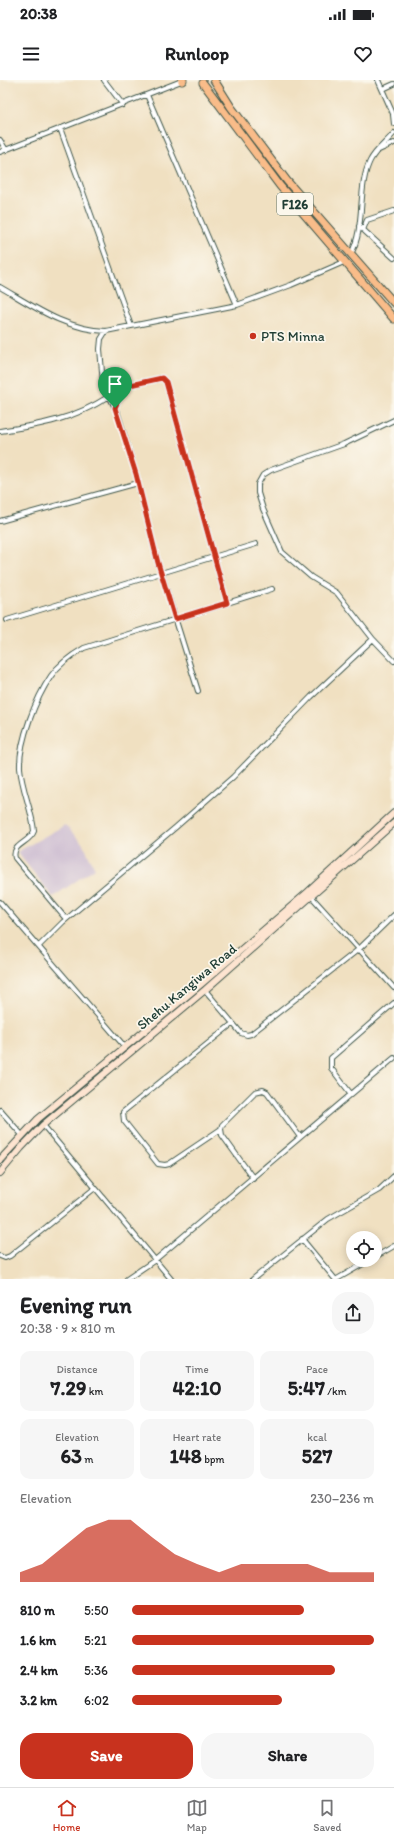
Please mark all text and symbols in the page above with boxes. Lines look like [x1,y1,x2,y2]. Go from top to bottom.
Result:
text: 20:38 [20,5,57,23]
icon: menu [20,43,42,65]
text: Runloop [165,43,229,65]
icon: heart [352,43,374,65]
road number: F126 [277,193,313,215]
place label: PTS Minna [261,328,325,345]
marker: PTS Minna [248,331,258,341]
pin [98,367,132,408]
icon: arrive [104,373,126,395]
street label: Shehu Kangiwa Road [134,940,241,1034]
map controls [346,1231,382,1267]
button: locate [346,1231,382,1267]
text: Evening run [20,1292,132,1319]
button: share [332,1292,374,1334]
text: 20:38 · 9 × 810 m [20,1321,115,1336]
text: Distance [56,1363,98,1376]
text: Time [185,1363,209,1376]
text: Pace [306,1363,328,1376]
text: 7.29 [51,1376,86,1400]
text: 42:10 [172,1376,222,1400]
text: 5:47 [288,1376,325,1400]
text: km [86,1385,103,1398]
text: /km [325,1385,347,1398]
text: Elevation [55,1431,99,1444]
text: Heart rate [173,1431,221,1444]
text: kcal [307,1431,327,1444]
text: 63 [60,1444,82,1468]
text: 148 [169,1444,202,1468]
text: 527 [302,1444,332,1468]
text: m [82,1453,94,1466]
text: bpm [202,1453,225,1466]
text: Elevation [20,1491,72,1506]
text: 230–236 m [310,1491,374,1506]
text: 810 m [20,1603,55,1618]
text: 5:50 [84,1603,109,1618]
text: 1.6 km [20,1633,56,1648]
text: 5:21 [84,1633,107,1648]
text: 2.4 km [20,1663,58,1678]
text: 5:36 [84,1663,108,1678]
text: 3.2 km [20,1693,57,1708]
text: 6:02 [84,1693,109,1708]
button: Save [20,1733,193,1779]
button: Share [201,1733,374,1779]
tab: Home [53,1797,80,1834]
tab: Map [186,1797,208,1834]
tab: Saved [313,1797,341,1834]

